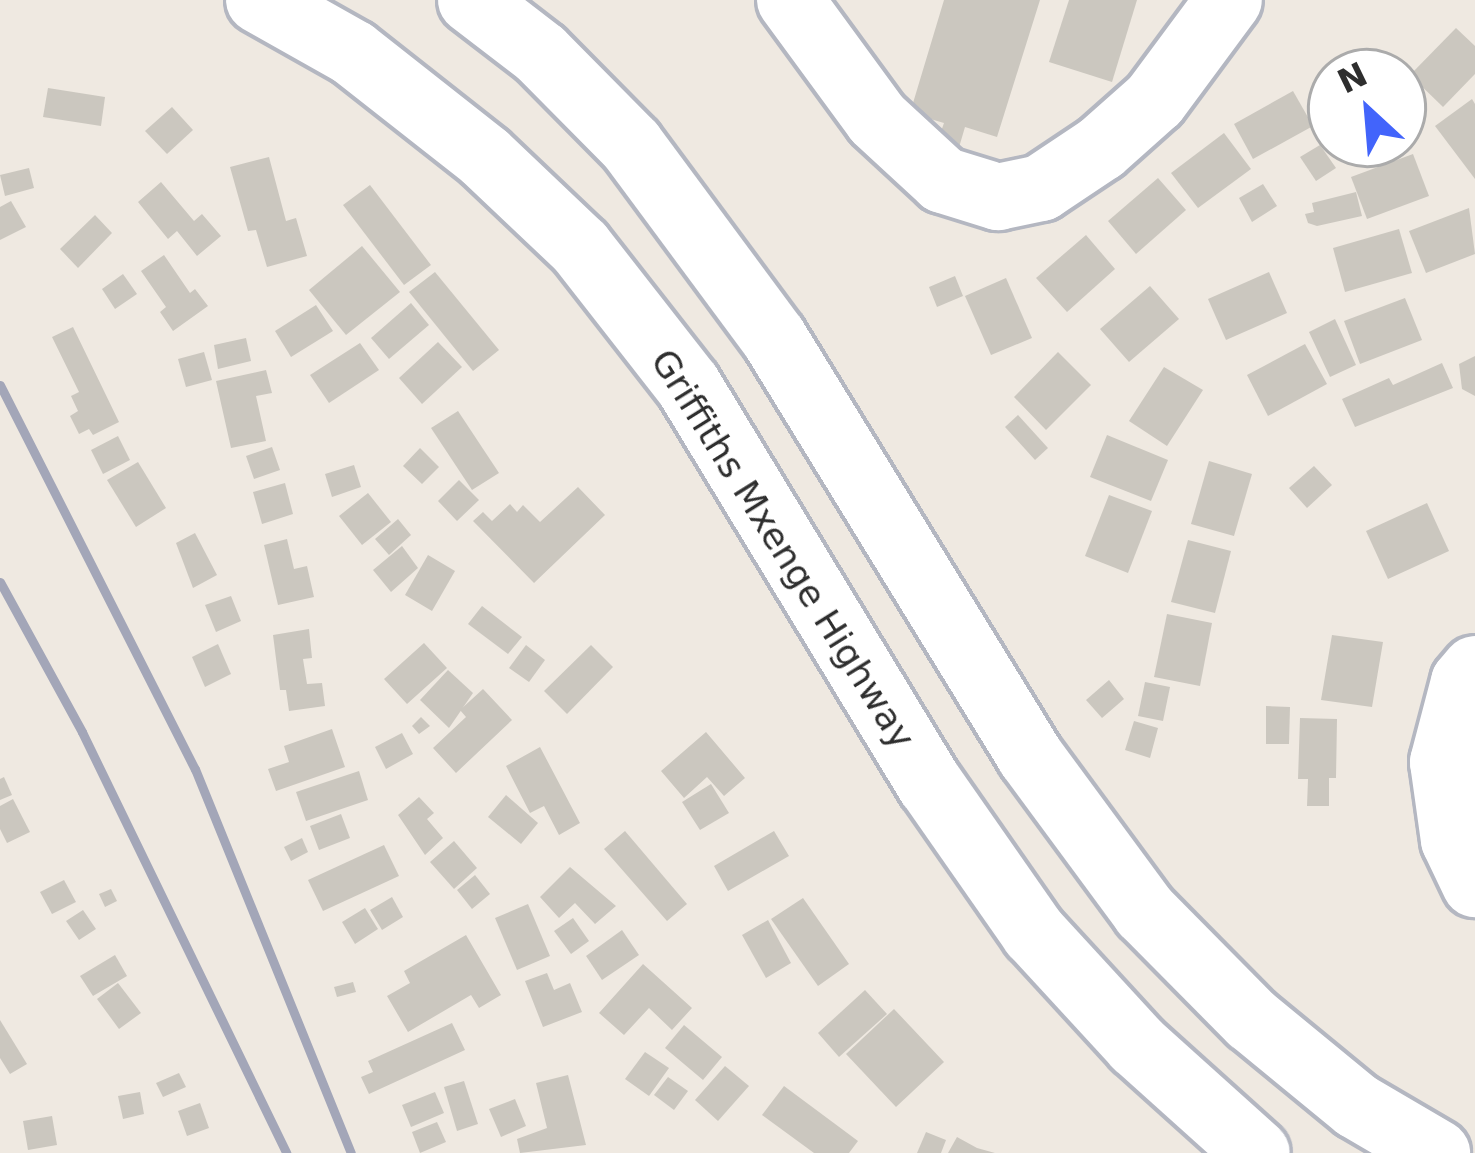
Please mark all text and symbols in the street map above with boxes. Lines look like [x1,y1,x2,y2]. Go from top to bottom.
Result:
north arrow [1307,48,1427,168]
text: N [1331,54,1373,101]
street label: Griffiths Mxenge Highway [642,341,924,757]

